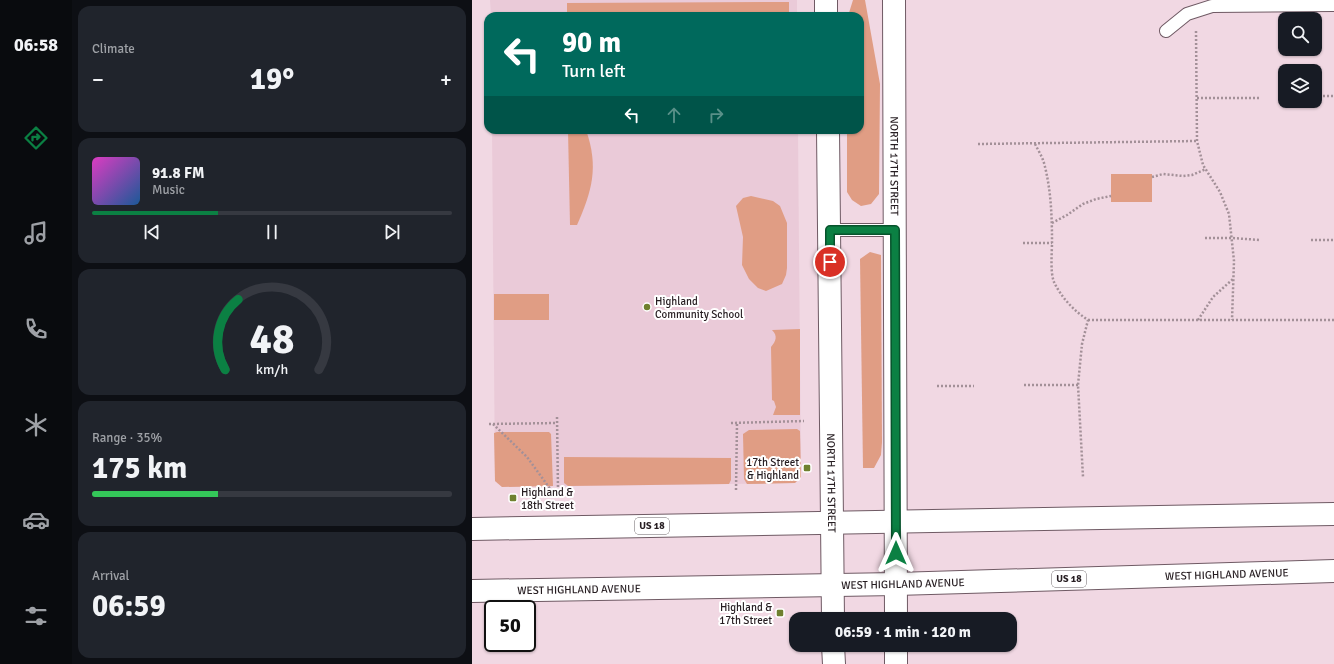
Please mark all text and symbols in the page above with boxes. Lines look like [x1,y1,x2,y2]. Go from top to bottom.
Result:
map controls [1278,12,1322,108]
button: search [1278,12,1322,56]
text: 90 m [562,26,621,60]
icon: left [496,28,548,80]
text: 06:58 [14,34,58,56]
text: Climate [92,41,135,57]
text: Turn left [562,60,625,82]
text: 19° [250,61,294,98]
button: layers [1278,64,1322,108]
text: − [92,66,104,93]
text: + [440,66,452,93]
icon: left [621,104,643,126]
icon: ahead [663,104,685,126]
icon: right [705,104,727,126]
street label: NORTH 17TH STREET [888,116,901,216]
icon: directions [22,124,50,152]
text: 91.8 FM [152,164,204,182]
text: Music [152,182,185,198]
icon: music [22,219,50,247]
icon: previous [141,221,163,243]
icon: pause [261,221,283,243]
icon: next [381,221,403,243]
pin [813,245,847,279]
icon: arrive [819,251,841,273]
place label: Highland Community School [655,295,743,321]
marker: Highland Community School [642,302,652,312]
text: 48 [250,314,294,365]
icon: phone [22,315,50,343]
text: km/h [256,361,288,378]
icon: climate [22,411,50,439]
text: Range · 35% [92,430,162,446]
street label: NORTH 17TH STREET [825,433,839,533]
text: 175 km [92,450,187,487]
place label: 17th Street & Highland [746,456,799,482]
marker: 17th Street & Highland [802,463,812,473]
place label: Highland & 18th Street [521,486,574,512]
marker: Highland & 18th Street [508,493,518,503]
icon: car [22,506,50,534]
road number: US 18 [635,518,669,534]
position arrow [875,532,917,574]
street label: WEST HIGHLAND AVENUE [1165,566,1289,583]
text: Arrival [92,568,129,584]
road number: US 18 [1052,571,1086,587]
street label: WEST HIGHLAND AVENUE [841,575,965,591]
street label: WEST HIGHLAND AVENUE [517,582,641,597]
text: 06:59 [92,588,166,625]
speed limit sign: 50 [484,600,536,652]
place label: Highland & 17th Street [719,601,772,627]
icon: filters [22,602,50,630]
marker: Highland & 17th Street [775,608,785,618]
text: 06:59 · 1 min · 120 m [835,623,971,641]

